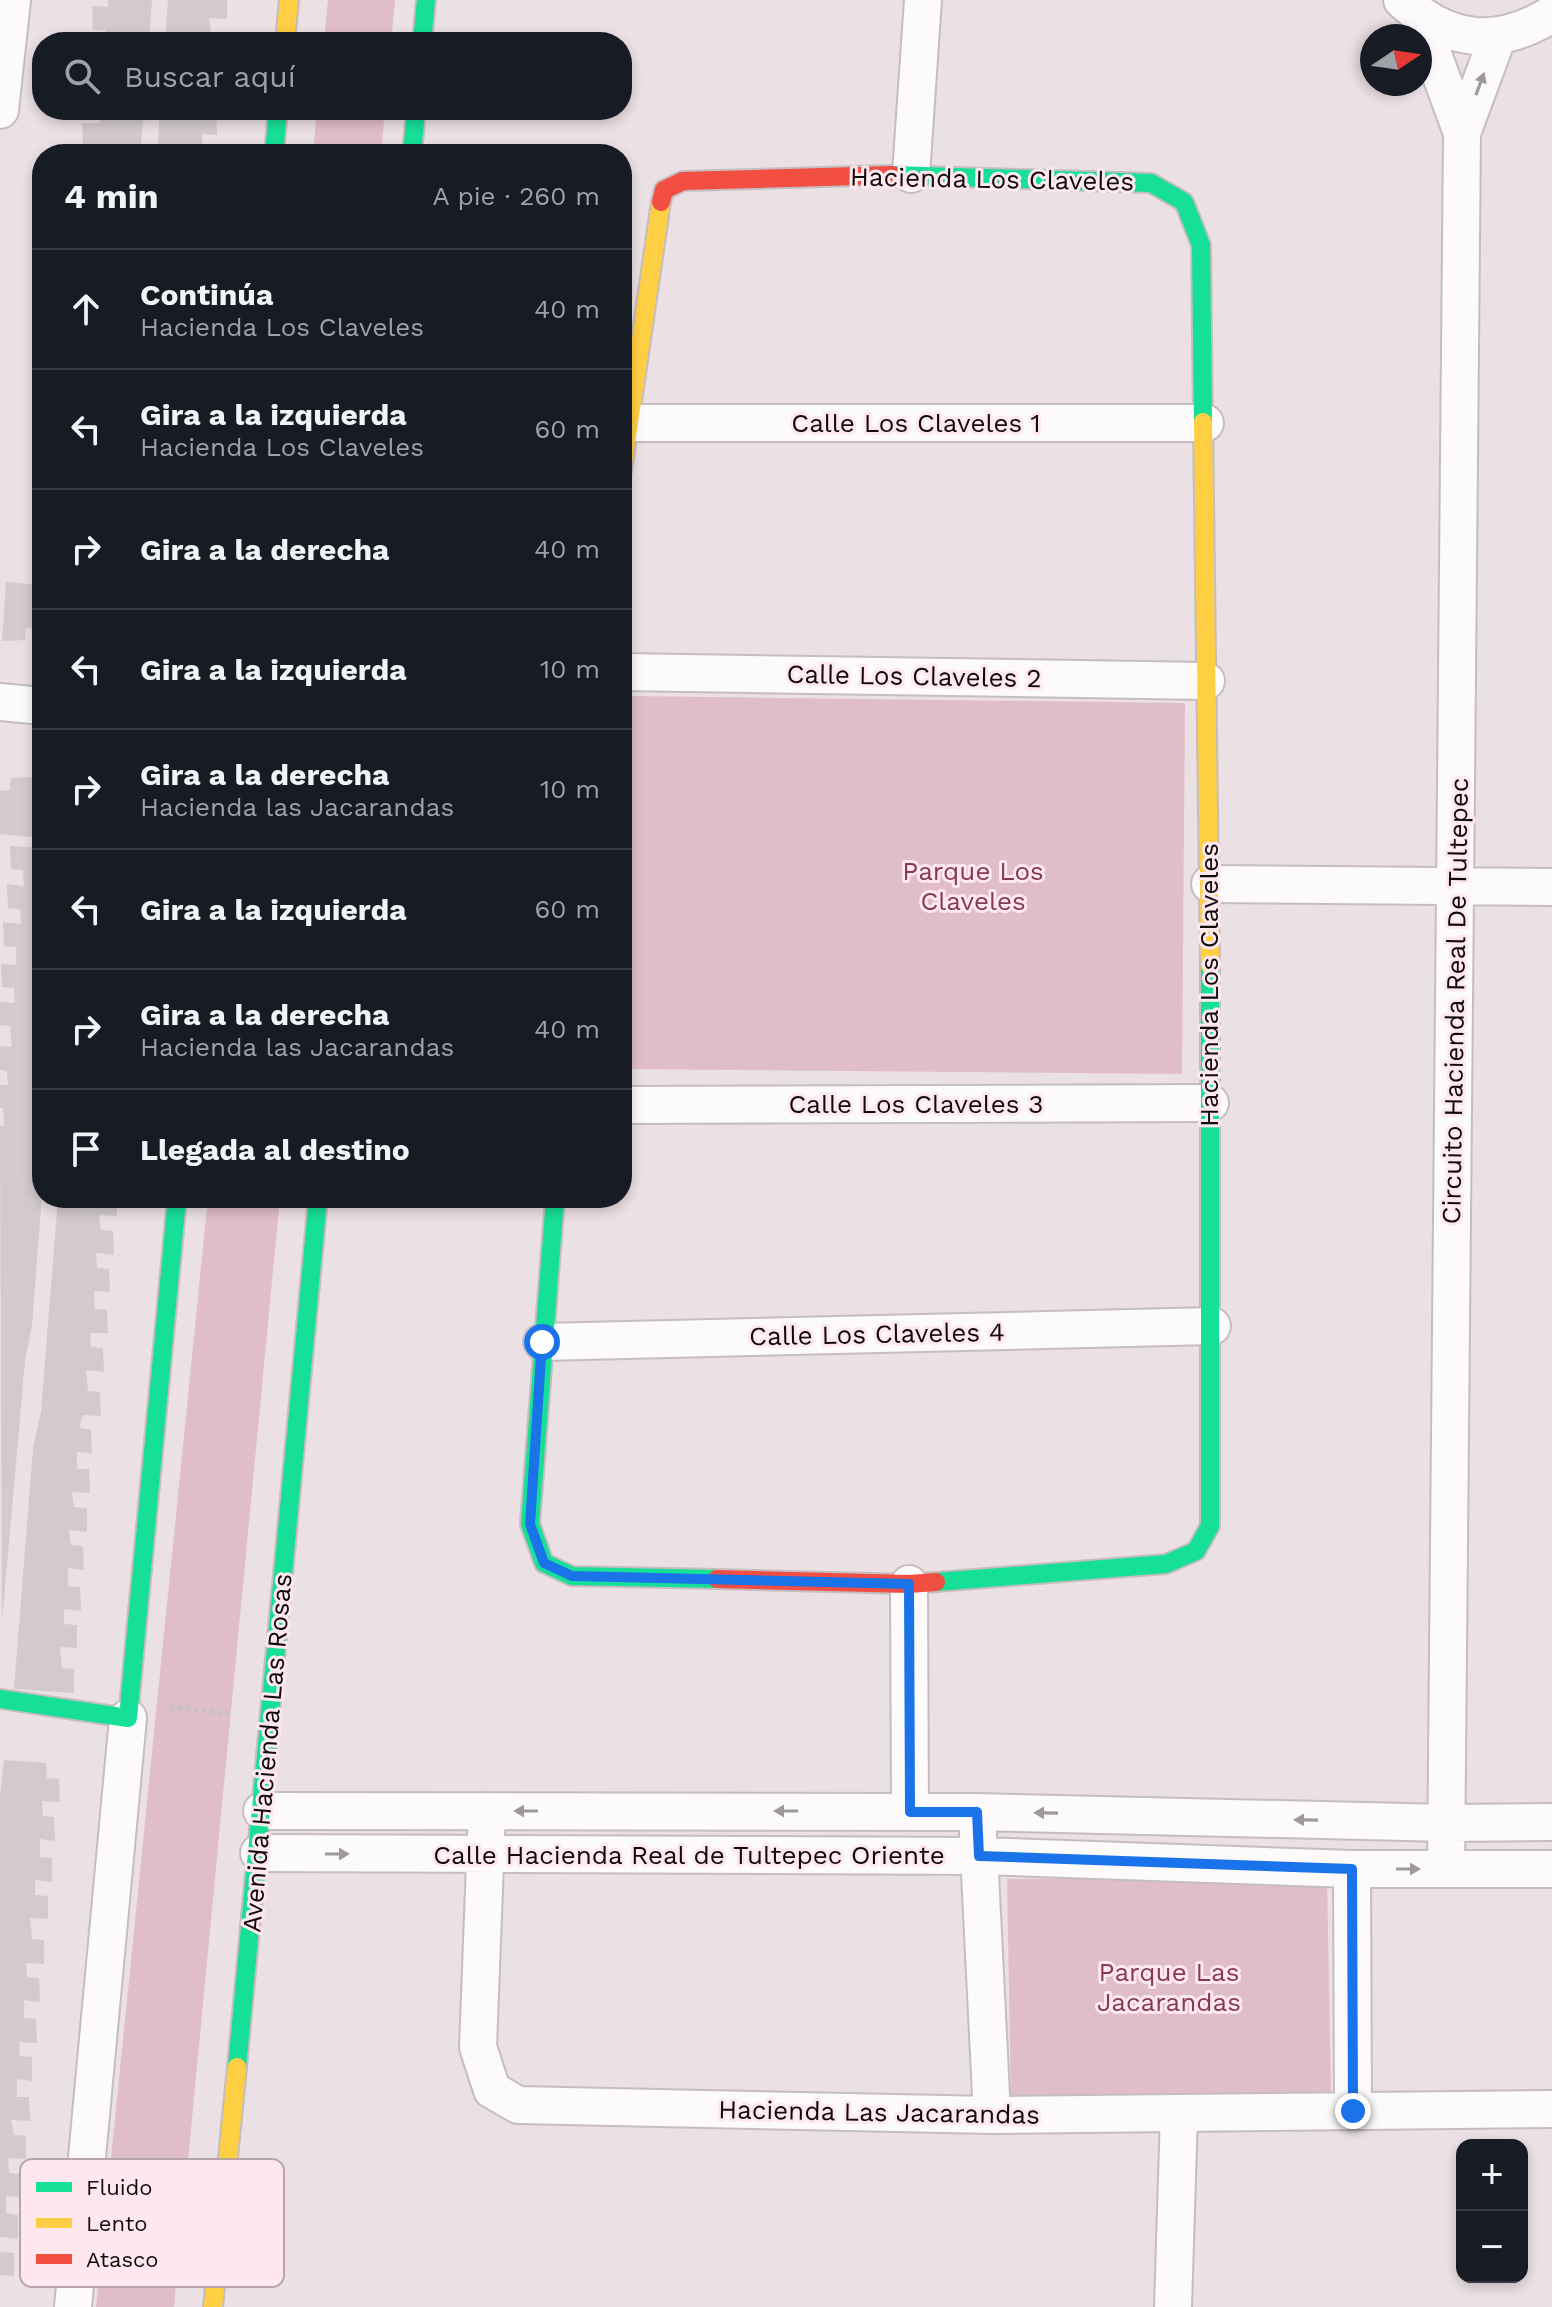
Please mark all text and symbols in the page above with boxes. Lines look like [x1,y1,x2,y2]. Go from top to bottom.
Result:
north arrow [1360,24,1432,96]
search box [32,32,632,120]
icon: search [60,54,104,98]
text: Buscar aquí [124,59,296,94]
one-way arrow [1474,72,1487,96]
street label: Hacienda Los Claveles [850,162,1134,196]
text: 4 min [64,176,159,216]
text: A pie · 260 m [432,181,600,211]
text: Continúa [140,277,273,312]
icon: ahead [64,287,108,331]
text: 40 m [534,294,600,324]
text: Hacienda Los Claveles [140,312,424,342]
text: Gira a la izquierda [140,397,407,432]
icon: left [64,407,108,451]
street label: Calle Los Claveles 1 [791,408,1041,438]
text: 60 m [534,414,600,444]
text: Hacienda Los Claveles [140,432,424,462]
icon: right [64,527,108,571]
text: Gira a la derecha [140,532,389,567]
text: 40 m [534,534,600,564]
icon: left [64,647,108,691]
text: Gira a la izquierda [140,652,407,687]
text: 10 m [540,654,600,684]
street label: Calle Los Claveles 2 [786,659,1042,693]
text: Gira a la derecha [140,757,389,792]
icon: right [64,767,108,811]
text: 10 m [540,774,600,804]
street label: Circuito Hacienda Real De Tultepec [1436,777,1474,1225]
text: Hacienda las Jacarandas [140,792,454,822]
street label: Hacienda Los Claveles [1194,843,1224,1127]
park label: Parque Los Claveles [902,856,1044,916]
icon: left [64,887,108,931]
text: Gira a la izquierda [140,892,407,927]
text: 60 m [534,894,600,924]
text: Gira a la derecha [140,997,389,1032]
icon: right [64,1007,108,1051]
text: 40 m [534,1014,600,1044]
text: Hacienda las Jacarandas [140,1032,454,1062]
street label: Calle Los Claveles 3 [789,1089,1043,1119]
icon: arrive [64,1127,108,1171]
text: Llegada al destino [140,1132,410,1167]
street label: Calle Los Claveles 4 [749,1317,1005,1351]
route start [524,1324,560,1360]
street label: Avenida Hacienda Las Rosas [236,1572,298,1934]
one-way arrow [513,1805,538,1817]
one-way arrow [773,1805,798,1818]
one-way arrow [1033,1807,1058,1820]
one-way arrow [1293,1813,1318,1826]
street label: Calle Hacienda Real de Tultepec Oriente [433,1840,945,1870]
one-way arrow [325,1848,350,1860]
one-way arrow [1396,1863,1421,1875]
park label: Parque Las Jacarandas [1097,1957,1241,2017]
route end [1335,2093,1371,2129]
street label: Hacienda Las Jacarandas [718,2094,1040,2130]
map controls [1456,2139,1528,2283]
button: + [1456,2139,1528,2211]
legend [20,2159,284,2287]
text: Fluido [86,2175,153,2200]
text: Lento [86,2211,147,2236]
button: − [1456,2211,1528,2283]
text: Atasco [86,2247,159,2272]

